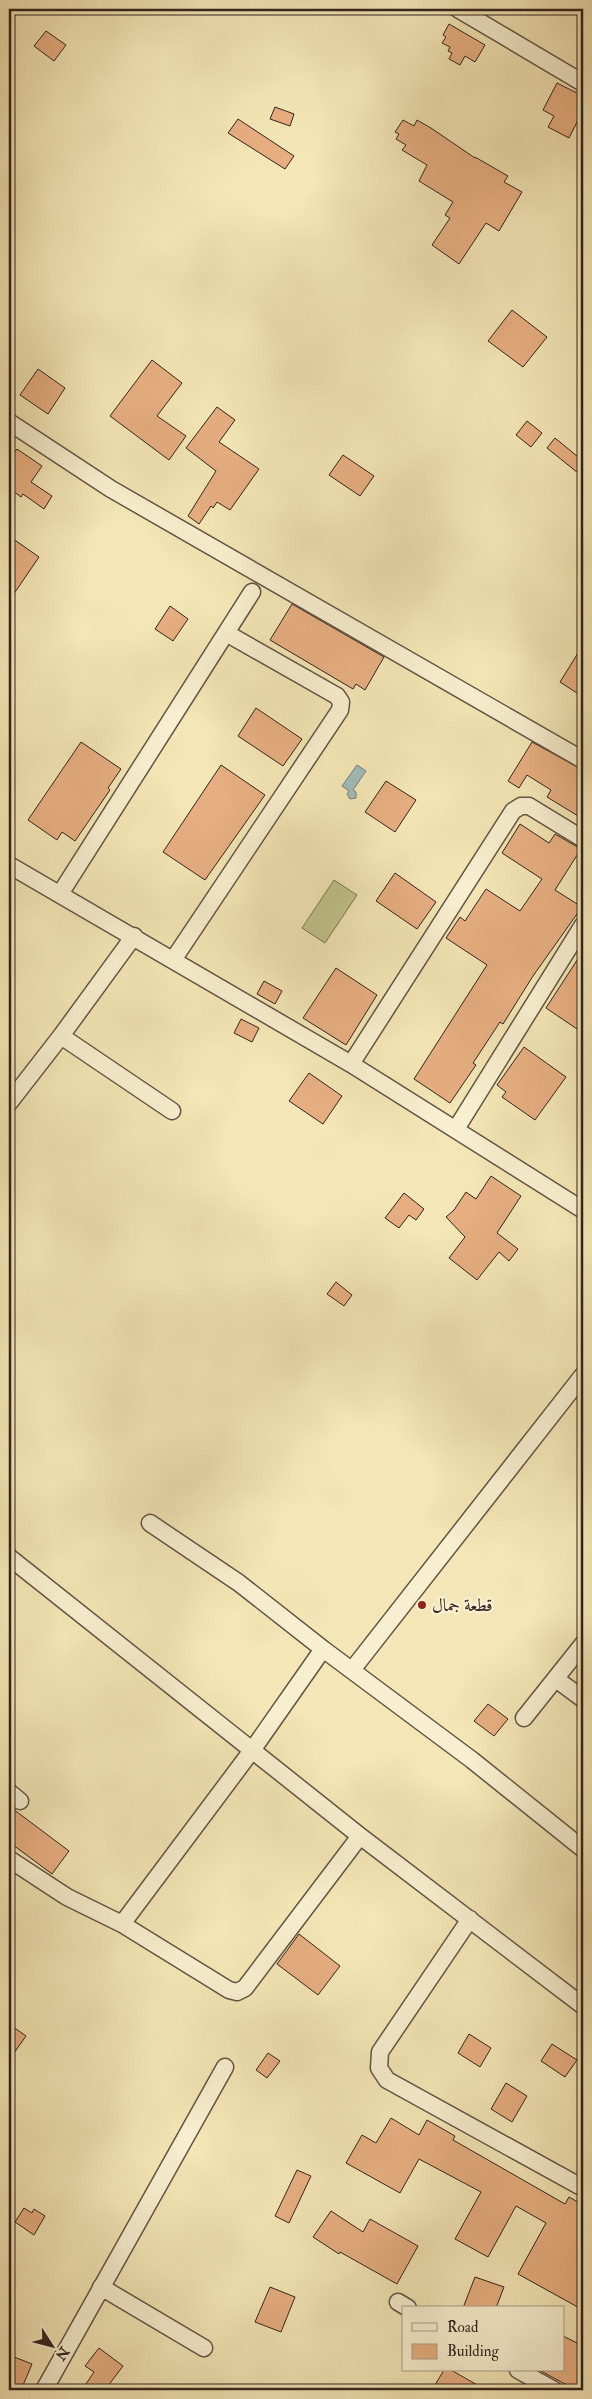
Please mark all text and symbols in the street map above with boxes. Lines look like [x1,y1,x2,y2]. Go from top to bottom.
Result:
place label: قطعة جمال [432,1594,493,1617]
marker: قطعة جمال [416,1599,428,1611]
legend [402,2306,564,2372]
text: Road [447,2318,479,2337]
north arrow [28,2322,78,2372]
text: N [51,2342,73,2364]
text: Building [447,2342,499,2361]

